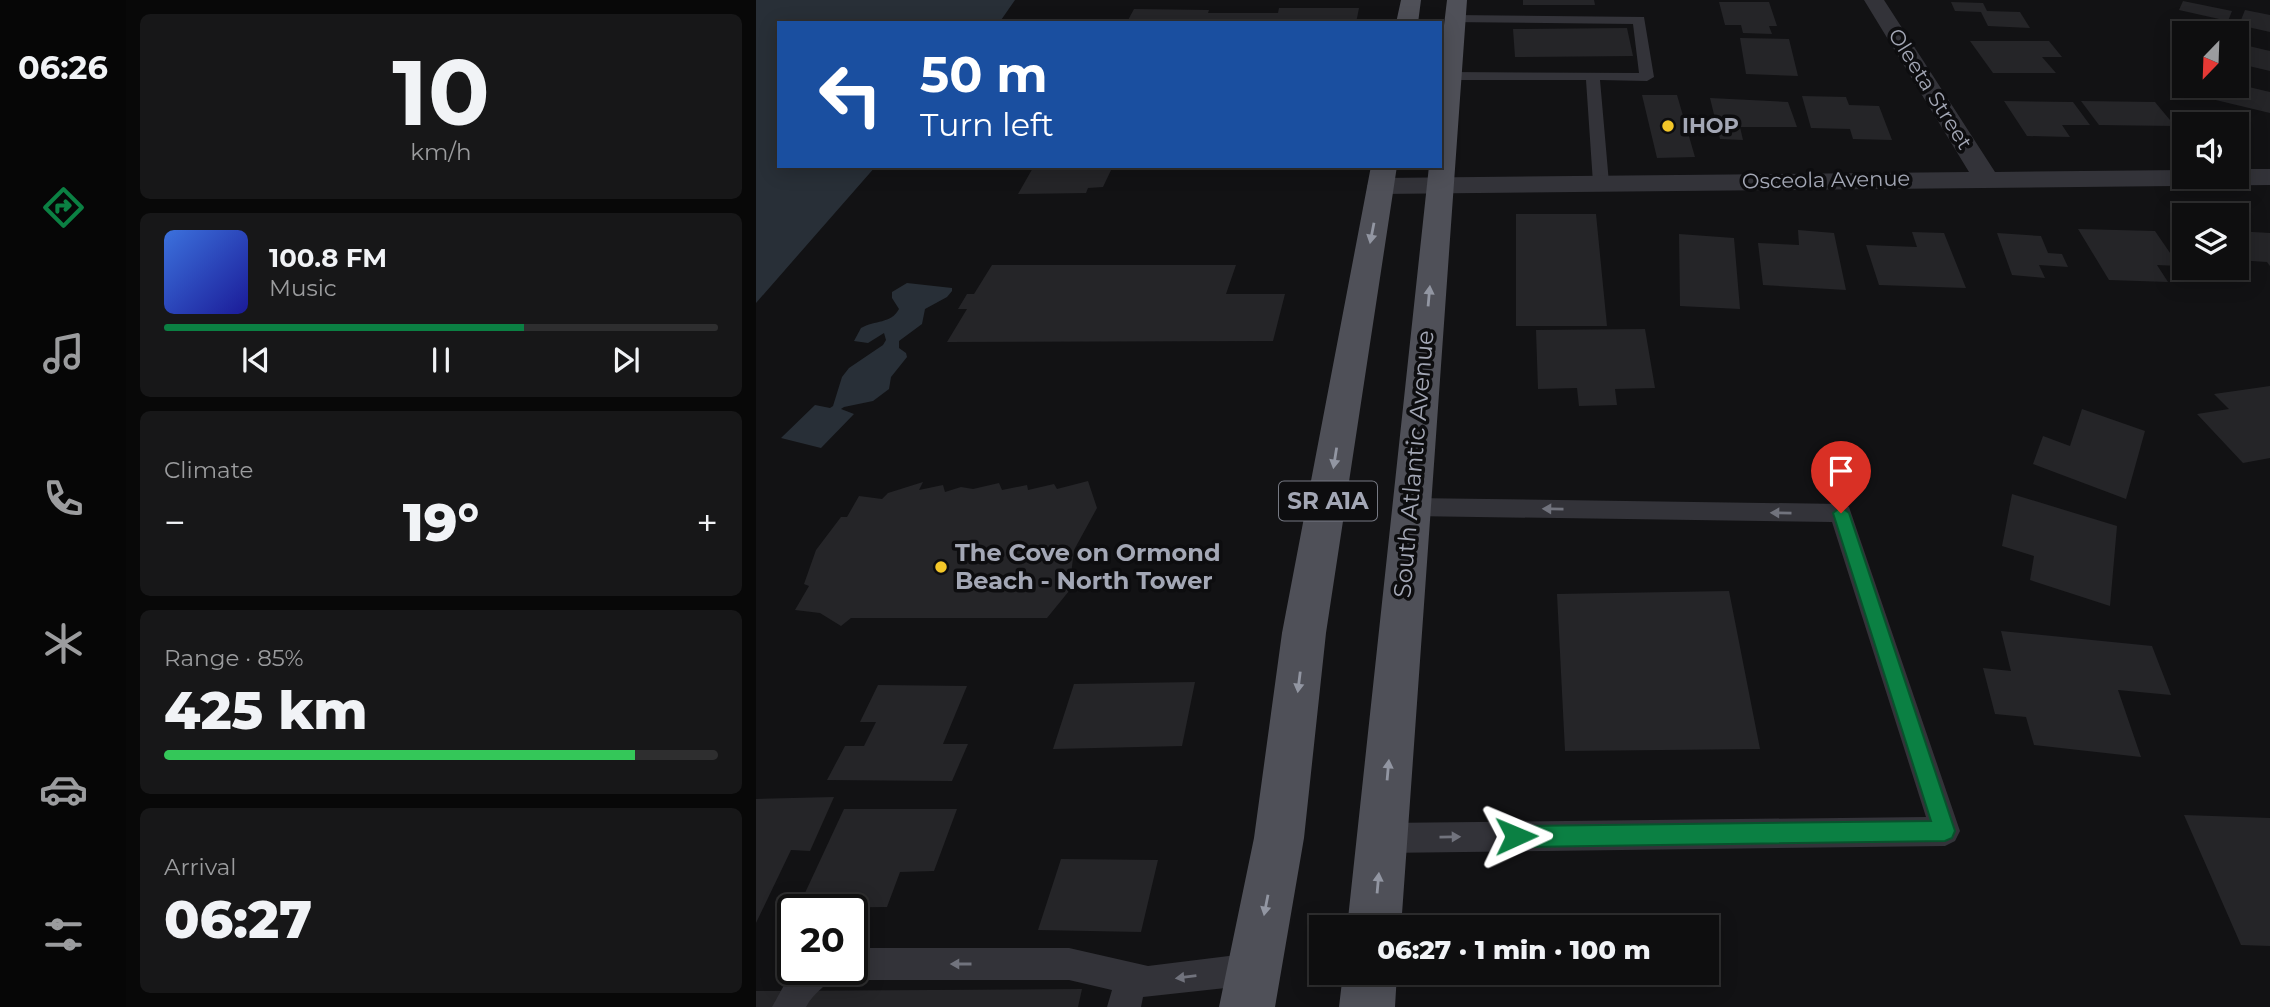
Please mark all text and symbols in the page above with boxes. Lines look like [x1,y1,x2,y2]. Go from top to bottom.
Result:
north arrow [2172,21,2249,98]
map controls [2172,21,2249,280]
street label: Oleeta Street [1883,24,1978,154]
text: 10 [392,37,490,148]
text: 50 m [920,45,1048,104]
text: 06:26 [18,48,108,87]
icon: left [805,49,896,140]
text: Turn left [920,105,1054,144]
button: sound [2172,112,2249,189]
place label: IHOP [1682,113,1739,138]
marker: IHOP [1660,118,1676,134]
text: km/h [410,138,472,166]
street label: Osceola Avenue [1742,166,1910,193]
icon: directions [39,183,88,232]
button: layers [2172,203,2249,280]
one-way arrow [1366,222,1377,244]
text: 100.8 FM [269,242,387,274]
text: Music [269,274,337,302]
one-way arrow [1424,285,1435,307]
icon: music [39,329,88,378]
street label: South Atlantic Avenue [1387,329,1440,599]
icon: previous [237,341,275,379]
icon: pause [422,341,460,379]
icon: next [607,341,645,379]
pin [1811,441,1871,513]
one-way arrow [1329,447,1340,469]
icon: arrive [1822,452,1860,490]
text: Climate [164,456,253,484]
icon: phone [39,474,88,523]
road number: SR A1A [1279,481,1377,520]
text: 19° [403,491,479,554]
text: − [164,499,186,546]
text: + [696,499,718,546]
one-way arrow [1542,503,1564,515]
one-way arrow [1769,507,1791,518]
place label: The Cove on Ormond Beach - North Tower [955,538,1221,595]
marker: The Cove on Ormond Beach - North Tower [933,559,949,575]
icon: climate [39,619,88,668]
text: Range · 85% [164,644,304,672]
one-way arrow [1293,672,1304,694]
text: 425 km [164,679,368,742]
one-way arrow [1383,759,1394,781]
icon: car [39,765,88,814]
position arrow [1479,799,1553,873]
one-way arrow [1439,831,1461,843]
text: Arrival [164,853,237,881]
one-way arrow [1373,872,1384,894]
text: 06:27 [164,888,312,951]
speed limit sign: 20 [777,894,868,985]
one-way arrow [1260,894,1271,916]
icon: filters [39,910,88,959]
text: 06:27 · 1 min · 100 m [1377,934,1651,966]
one-way arrow [949,958,971,970]
one-way arrow [1174,972,1196,983]

